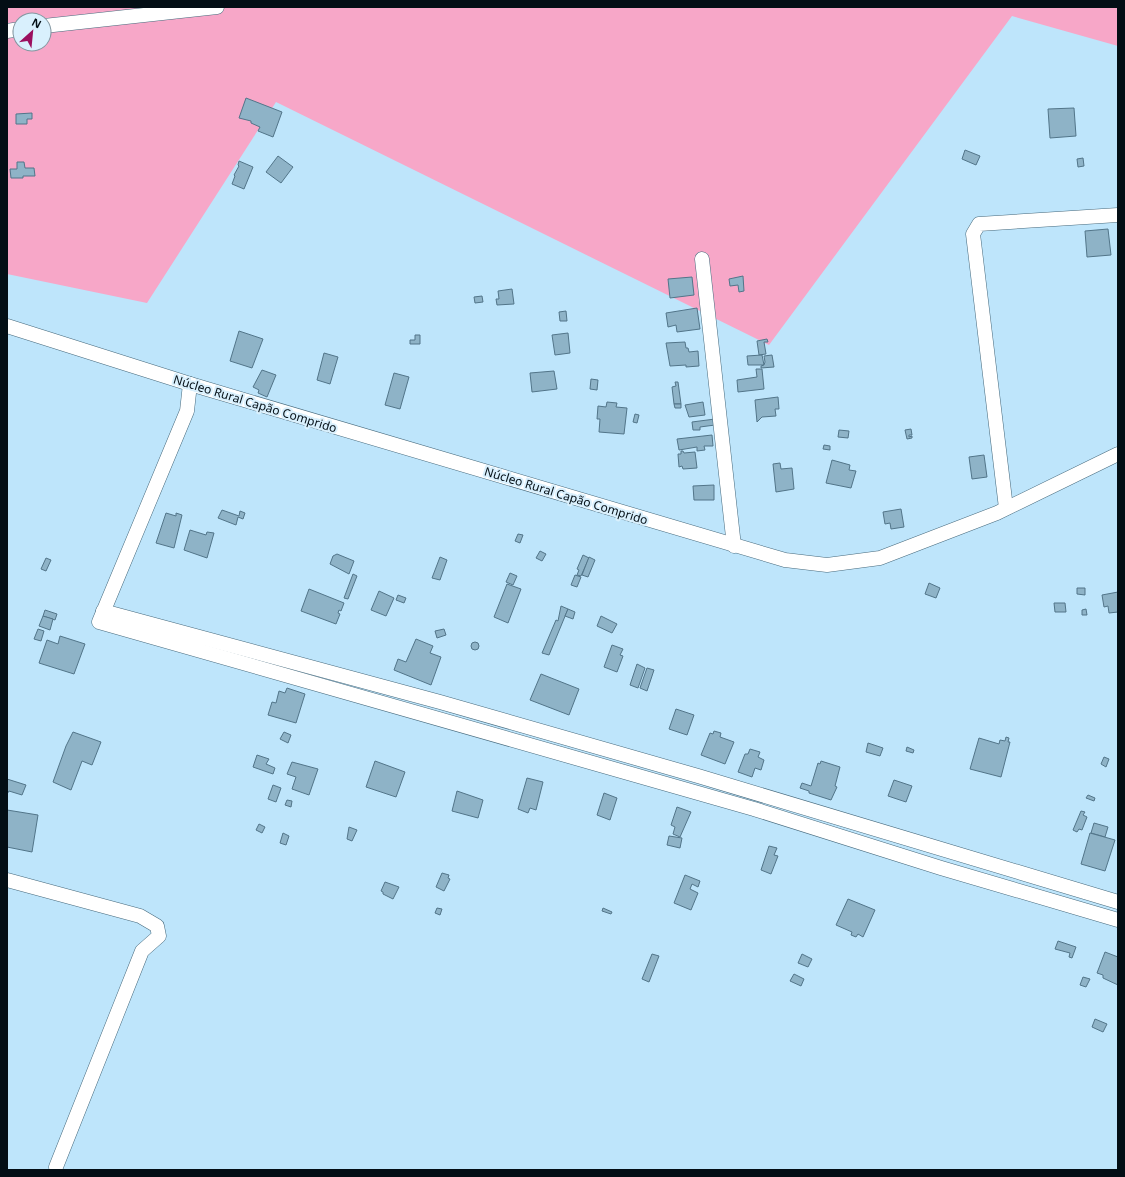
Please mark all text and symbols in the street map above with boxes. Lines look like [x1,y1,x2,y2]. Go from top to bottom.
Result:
north arrow [12,12,52,52]
text: N [29,14,44,31]
street label: Núcleo Rural Capão Comprido [171,371,339,437]
street label: Núcleo Rural Capão Comprido [482,463,650,529]

